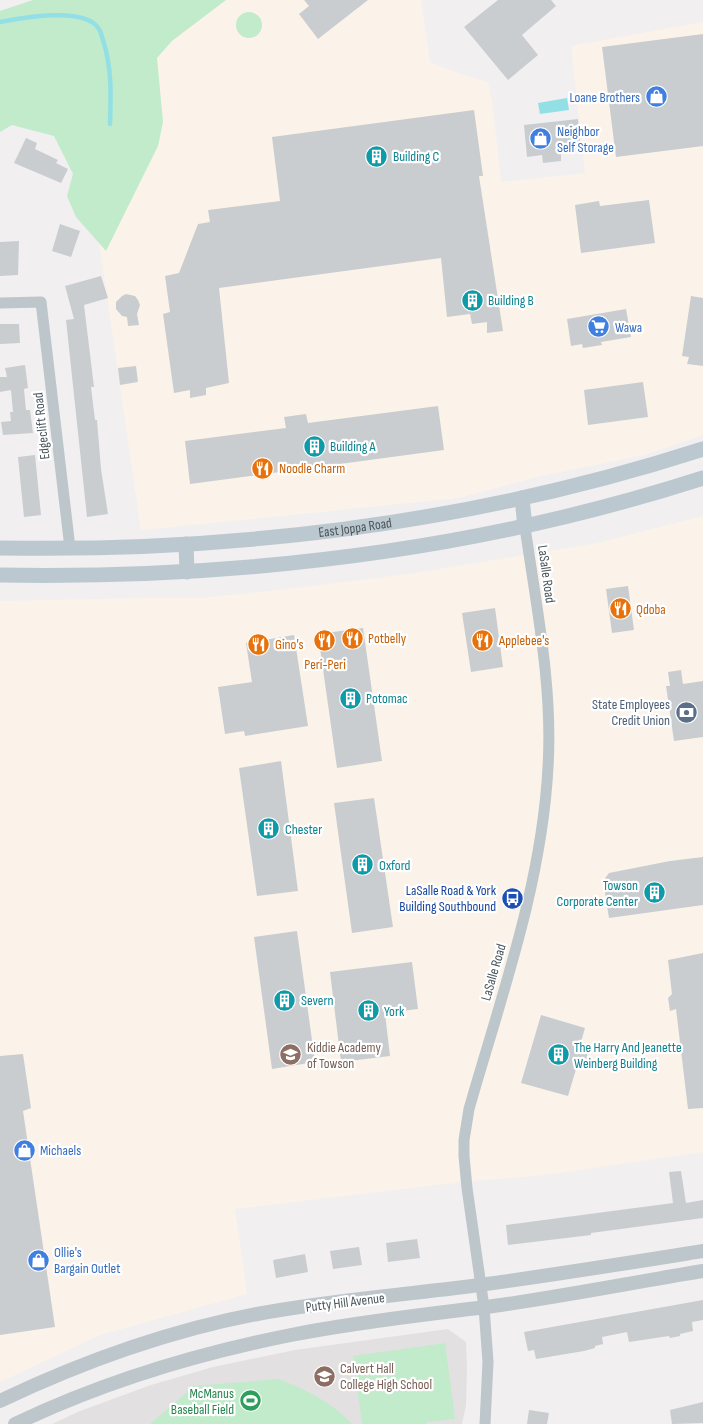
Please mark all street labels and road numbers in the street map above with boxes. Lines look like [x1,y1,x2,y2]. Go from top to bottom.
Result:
street label: Edgeclift Road [29,391,53,460]
street label: East Joppa Road [318,514,393,541]
street label: LaSalle Road [534,544,559,604]
street label: LaSalle Road [477,942,510,1003]
street label: Putty Hill Avenue [305,1289,385,1316]

